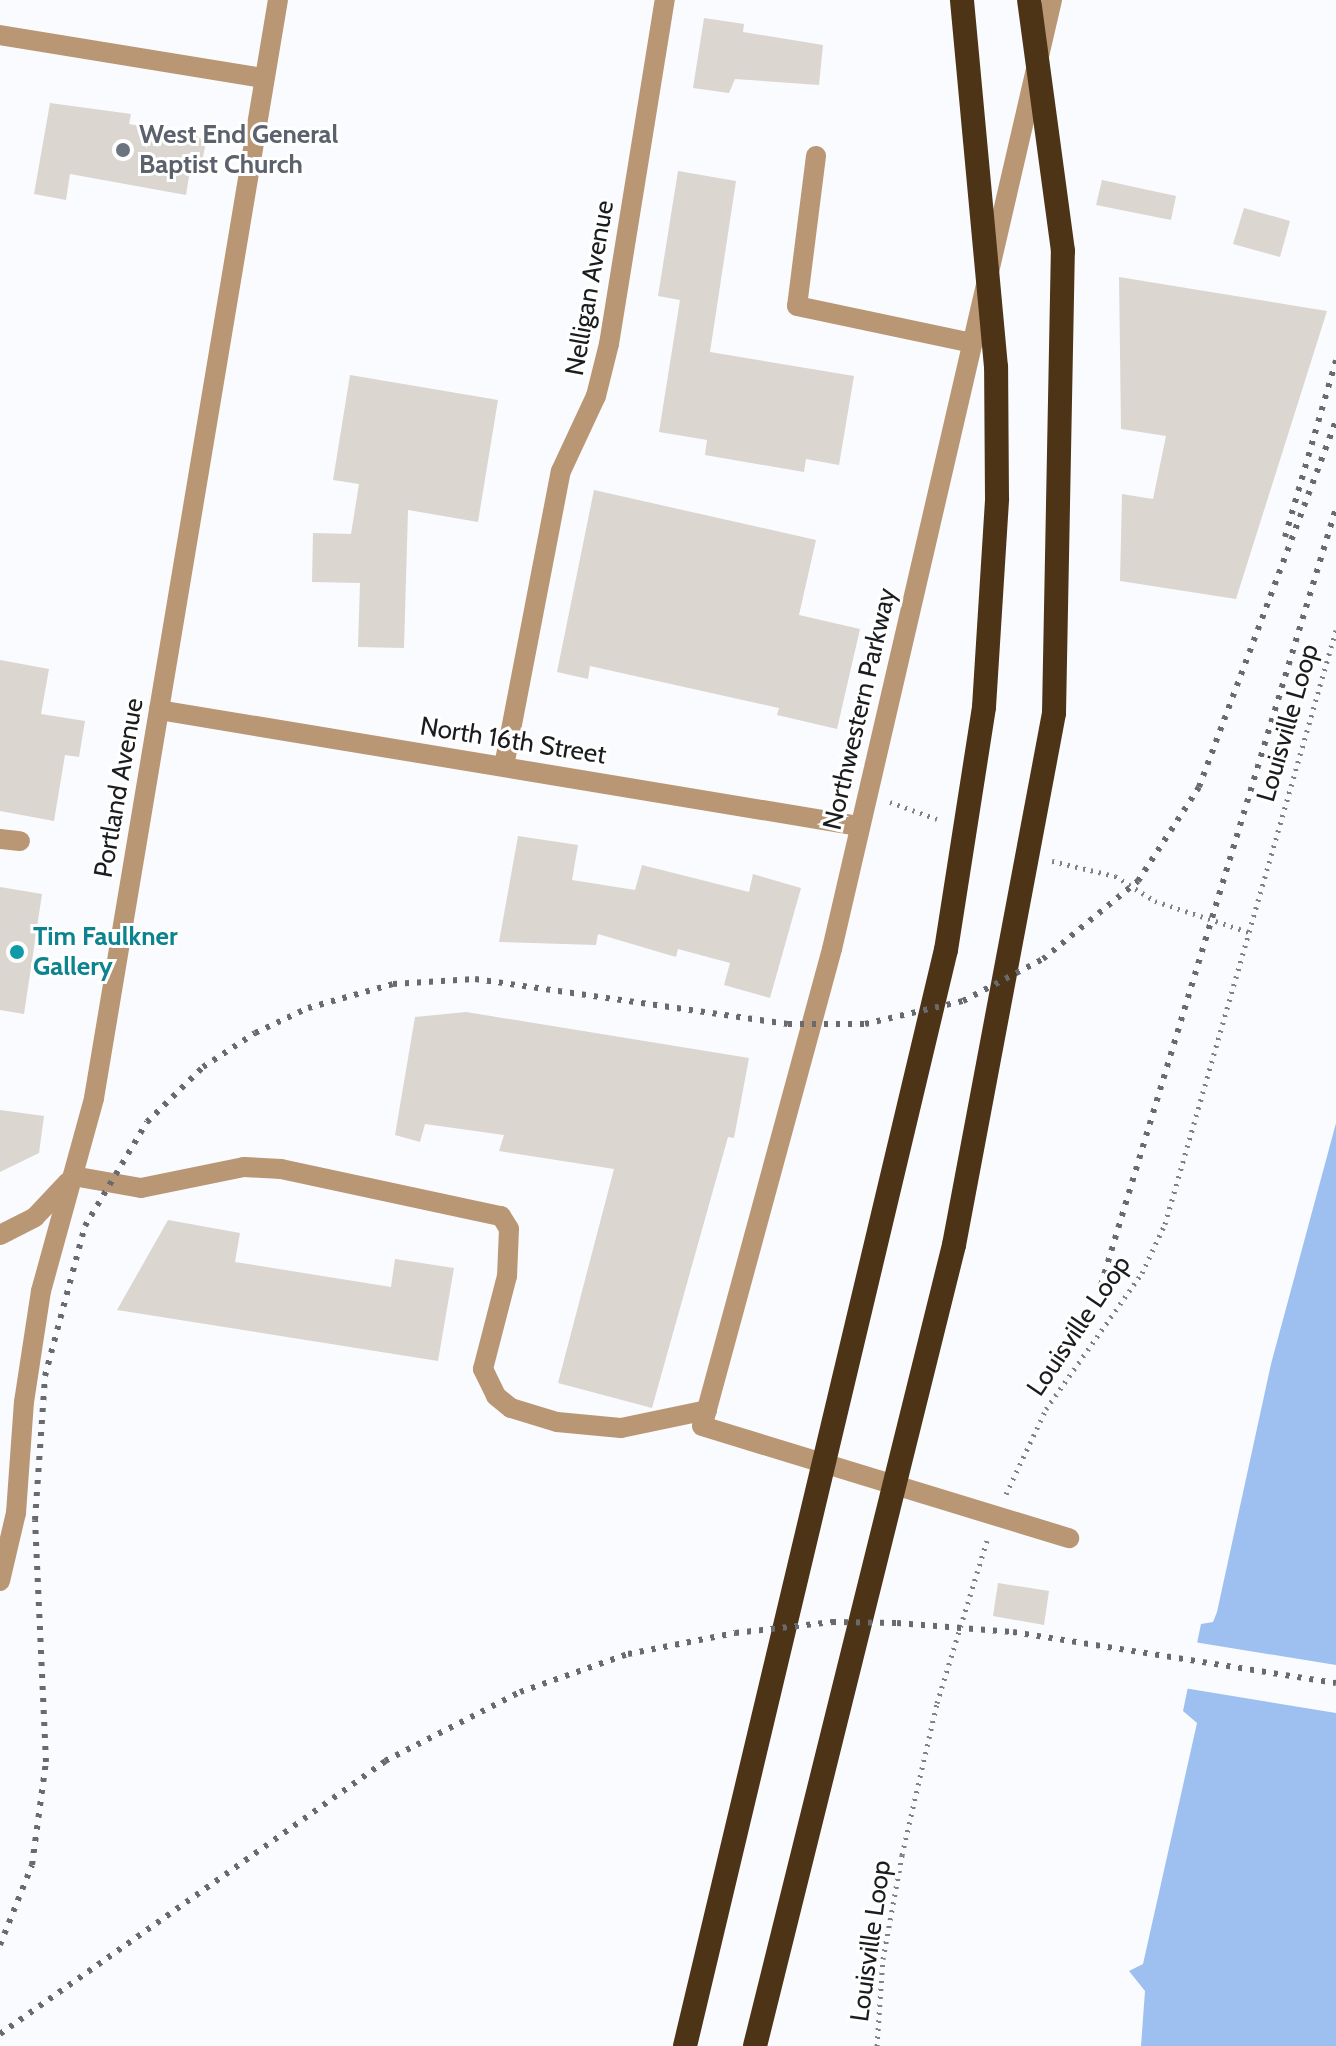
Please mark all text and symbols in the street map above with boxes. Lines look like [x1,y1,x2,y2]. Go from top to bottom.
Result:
place label: West End General Baptist Church [139,119,338,180]
marker: West End General Baptist Church [114,141,132,159]
street label: Nelligan Avenue [559,198,621,378]
street label: Northwestern Parkway [817,585,903,833]
street label: Louisville Loop [1251,641,1325,805]
street label: Portland Avenue [88,696,150,880]
street label: North 16th Street [418,711,608,771]
place label: Tim Faulkner Gallery [33,921,177,982]
marker: Tim Faulkner Gallery [8,943,26,961]
street label: Louisville Loop [1021,1250,1137,1402]
street label: Louisville Loop [844,1858,898,2024]

